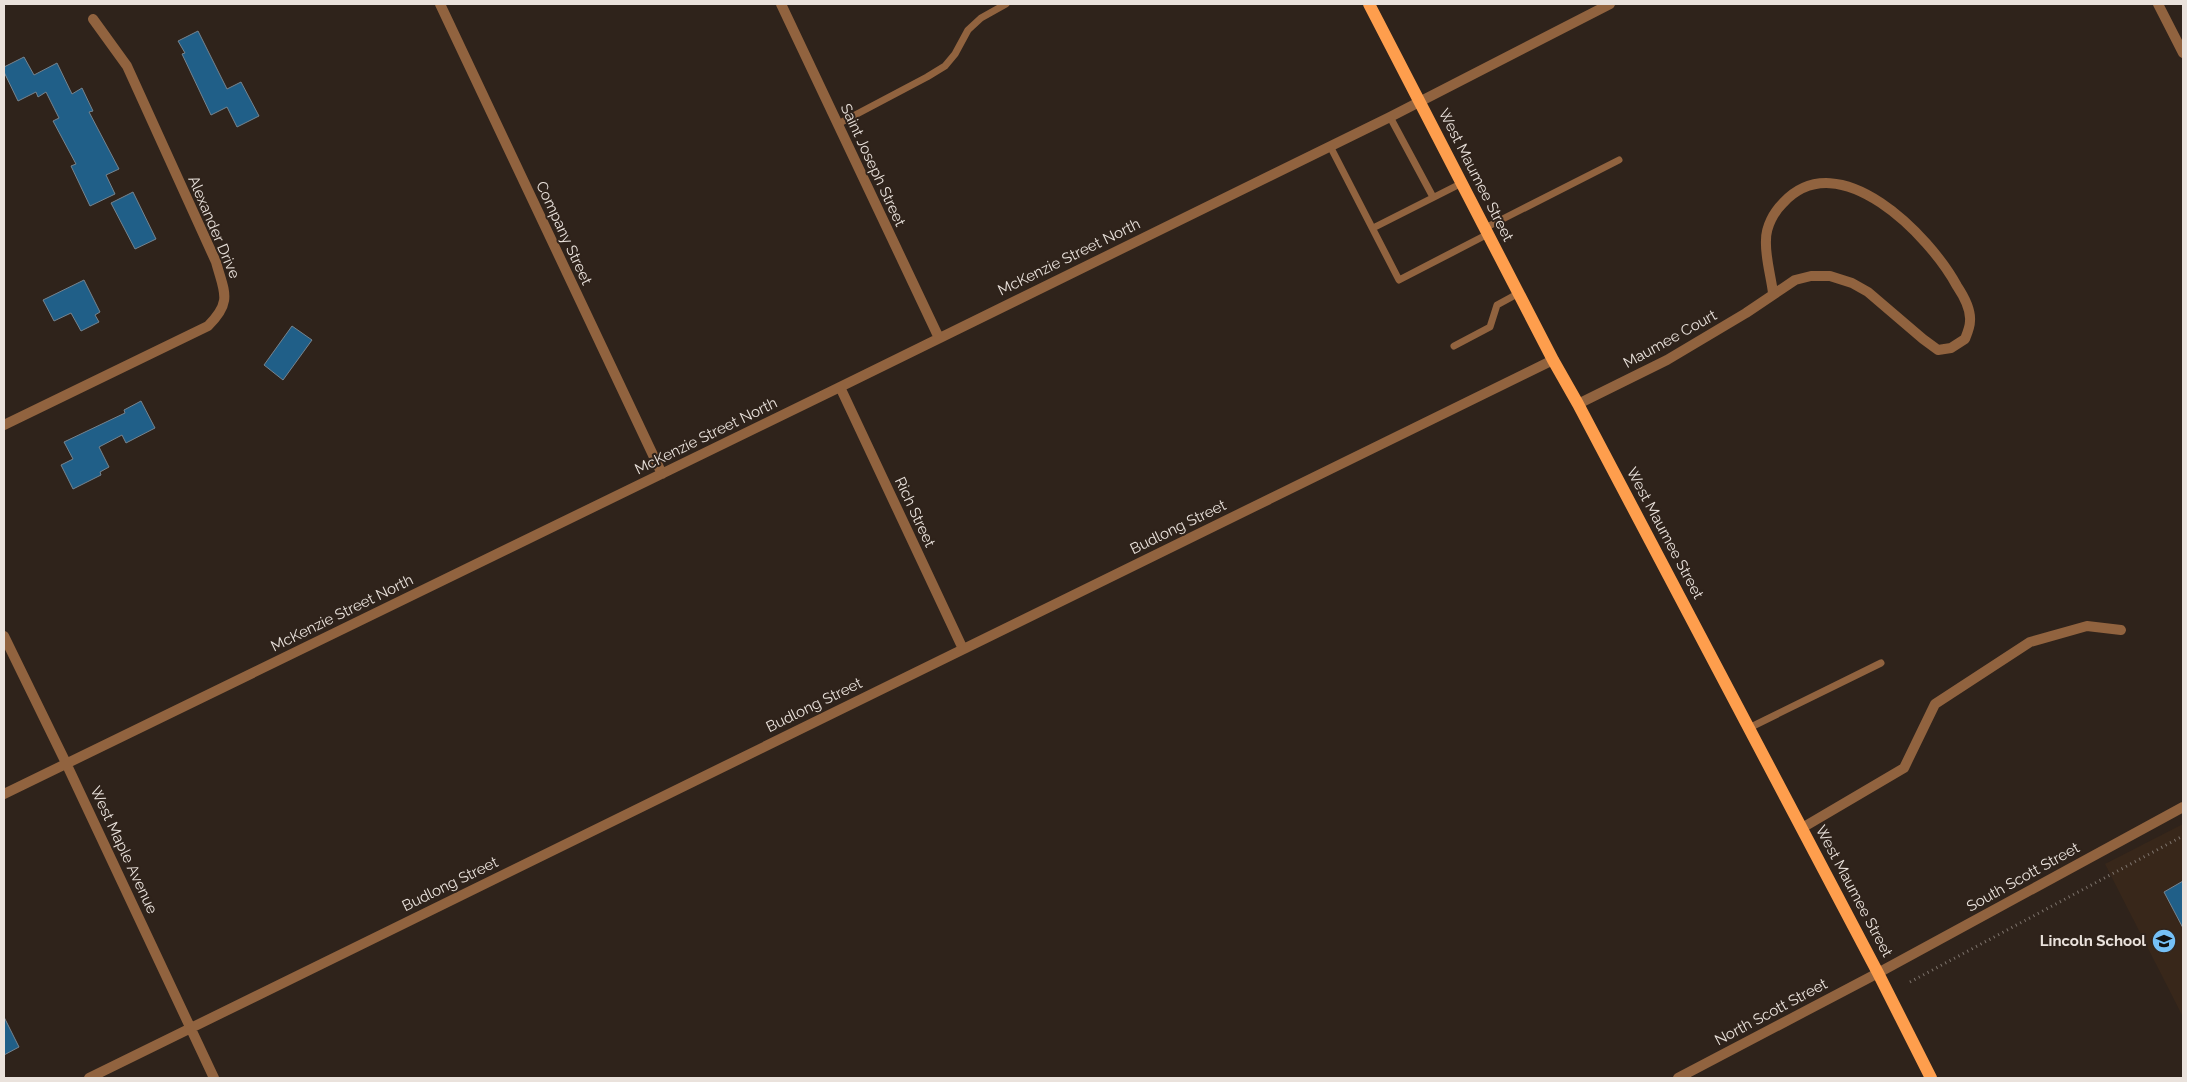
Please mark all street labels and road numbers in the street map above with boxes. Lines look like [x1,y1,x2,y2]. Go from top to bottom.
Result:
street label: Saint Joseph Street [837,101,909,229]
street label: West Maumee Street [1435,106,1517,244]
street label: Alexander Drive [184,173,244,281]
street label: Company Street [532,178,596,288]
street label: McKenzie Street North [995,215,1143,299]
street label: Maumee Court [1620,306,1720,372]
street label: McKenzie Street North [632,394,780,478]
street label: West Maumee Street [1623,464,1707,602]
street label: Rich Street [891,474,939,550]
street label: Budlong Street [1127,496,1229,558]
street label: McKenzie Street North [268,571,416,655]
street label: Budlong Street [763,674,865,736]
street label: West Maple Avenue [86,783,162,917]
street label: West Maumee Street [1812,822,1896,960]
street label: South Scott Street [1964,839,2082,915]
street label: Budlong Street [399,853,501,915]
street label: North Scott Street [1712,975,1830,1049]

